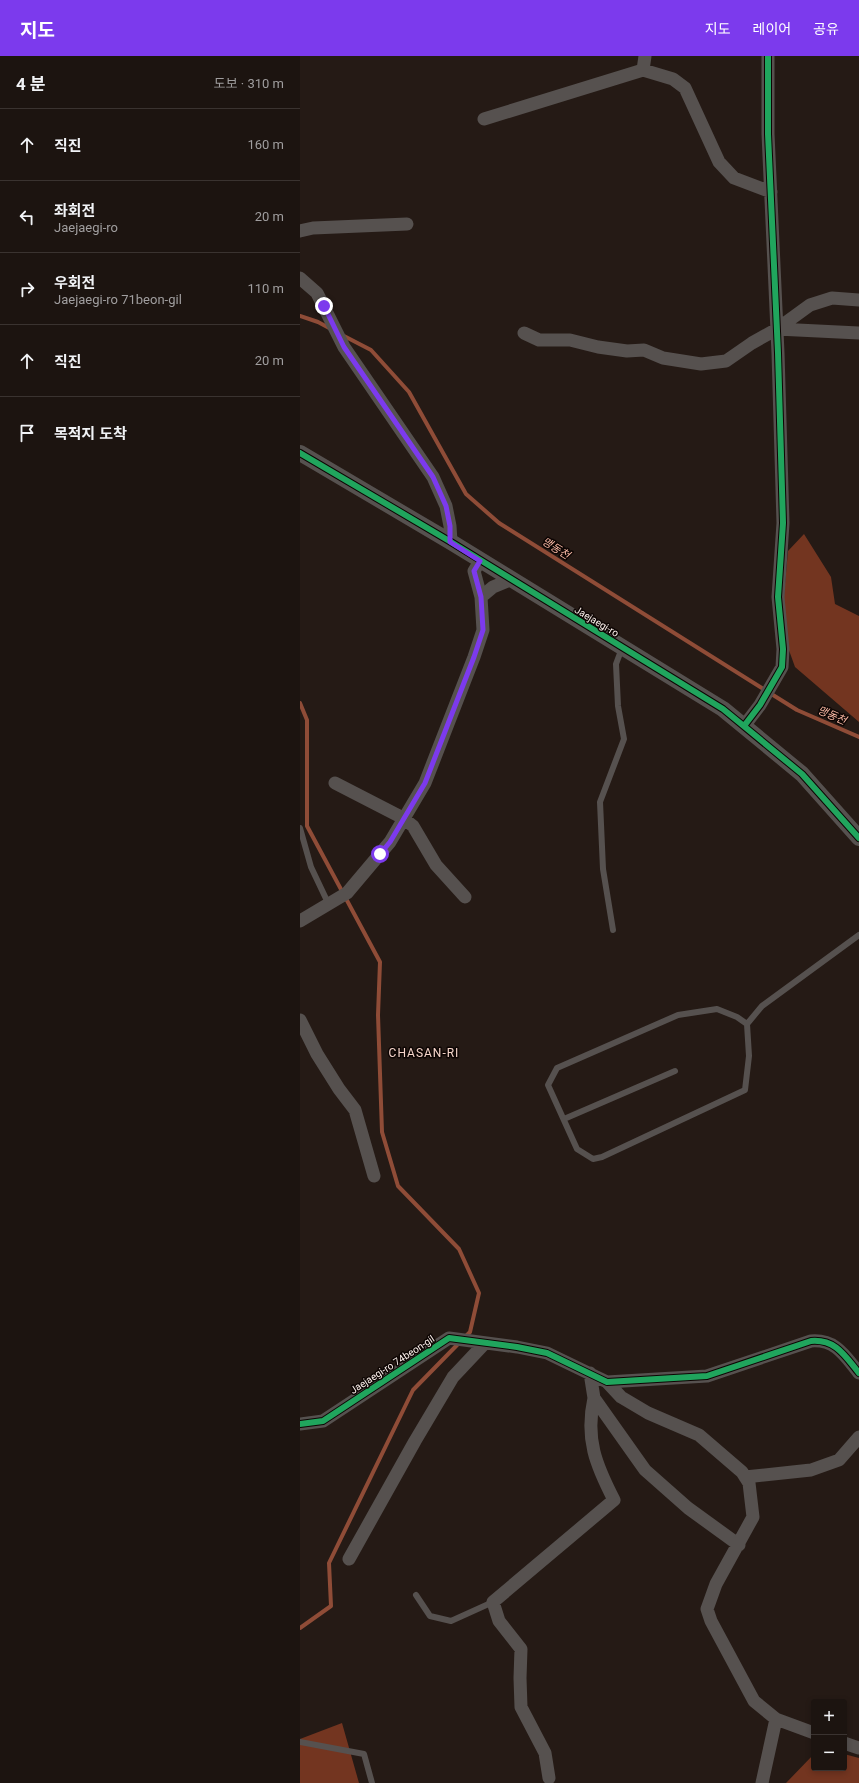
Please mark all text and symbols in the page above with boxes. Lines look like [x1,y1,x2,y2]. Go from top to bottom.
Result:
text: 지도 [20,19,55,42]
text: 지도 [705,21,731,37]
text: 레이어 [753,21,791,37]
text: 공유 [813,21,839,37]
text: 4 분 [16,74,46,94]
text: 도보 · 310 m [214,76,284,91]
icon: ahead [16,134,38,156]
text: 직진 [54,137,82,155]
text: 160 m [247,137,284,152]
text: 좌회전 [54,202,95,220]
icon: left [16,206,38,228]
text: 20 m [255,209,284,224]
text: Jaejaegi-ro [54,220,118,235]
text: 우회전 [54,274,95,292]
icon: right [16,278,38,300]
text: 110 m [247,281,284,296]
text: Jaejaegi-ro 71beon-gil [54,292,182,307]
route end [315,297,333,315]
icon: ahead [16,350,38,372]
text: 직진 [54,353,82,371]
text: 20 m [255,353,284,368]
icon: arrive [16,422,38,444]
text: 목적지 도착 [54,425,127,443]
water label: 맹동천 [539,535,574,563]
street label: Jaejaegi-ro [573,604,621,639]
water label: 맹동천 [815,704,850,728]
route start [371,845,389,863]
district label: CHASAN-RI [389,1046,459,1060]
street label: Jaejaegi-ro 74beon-gil [348,1333,436,1396]
map controls [811,1699,847,1771]
button: + [811,1699,847,1735]
button: − [811,1735,847,1771]

